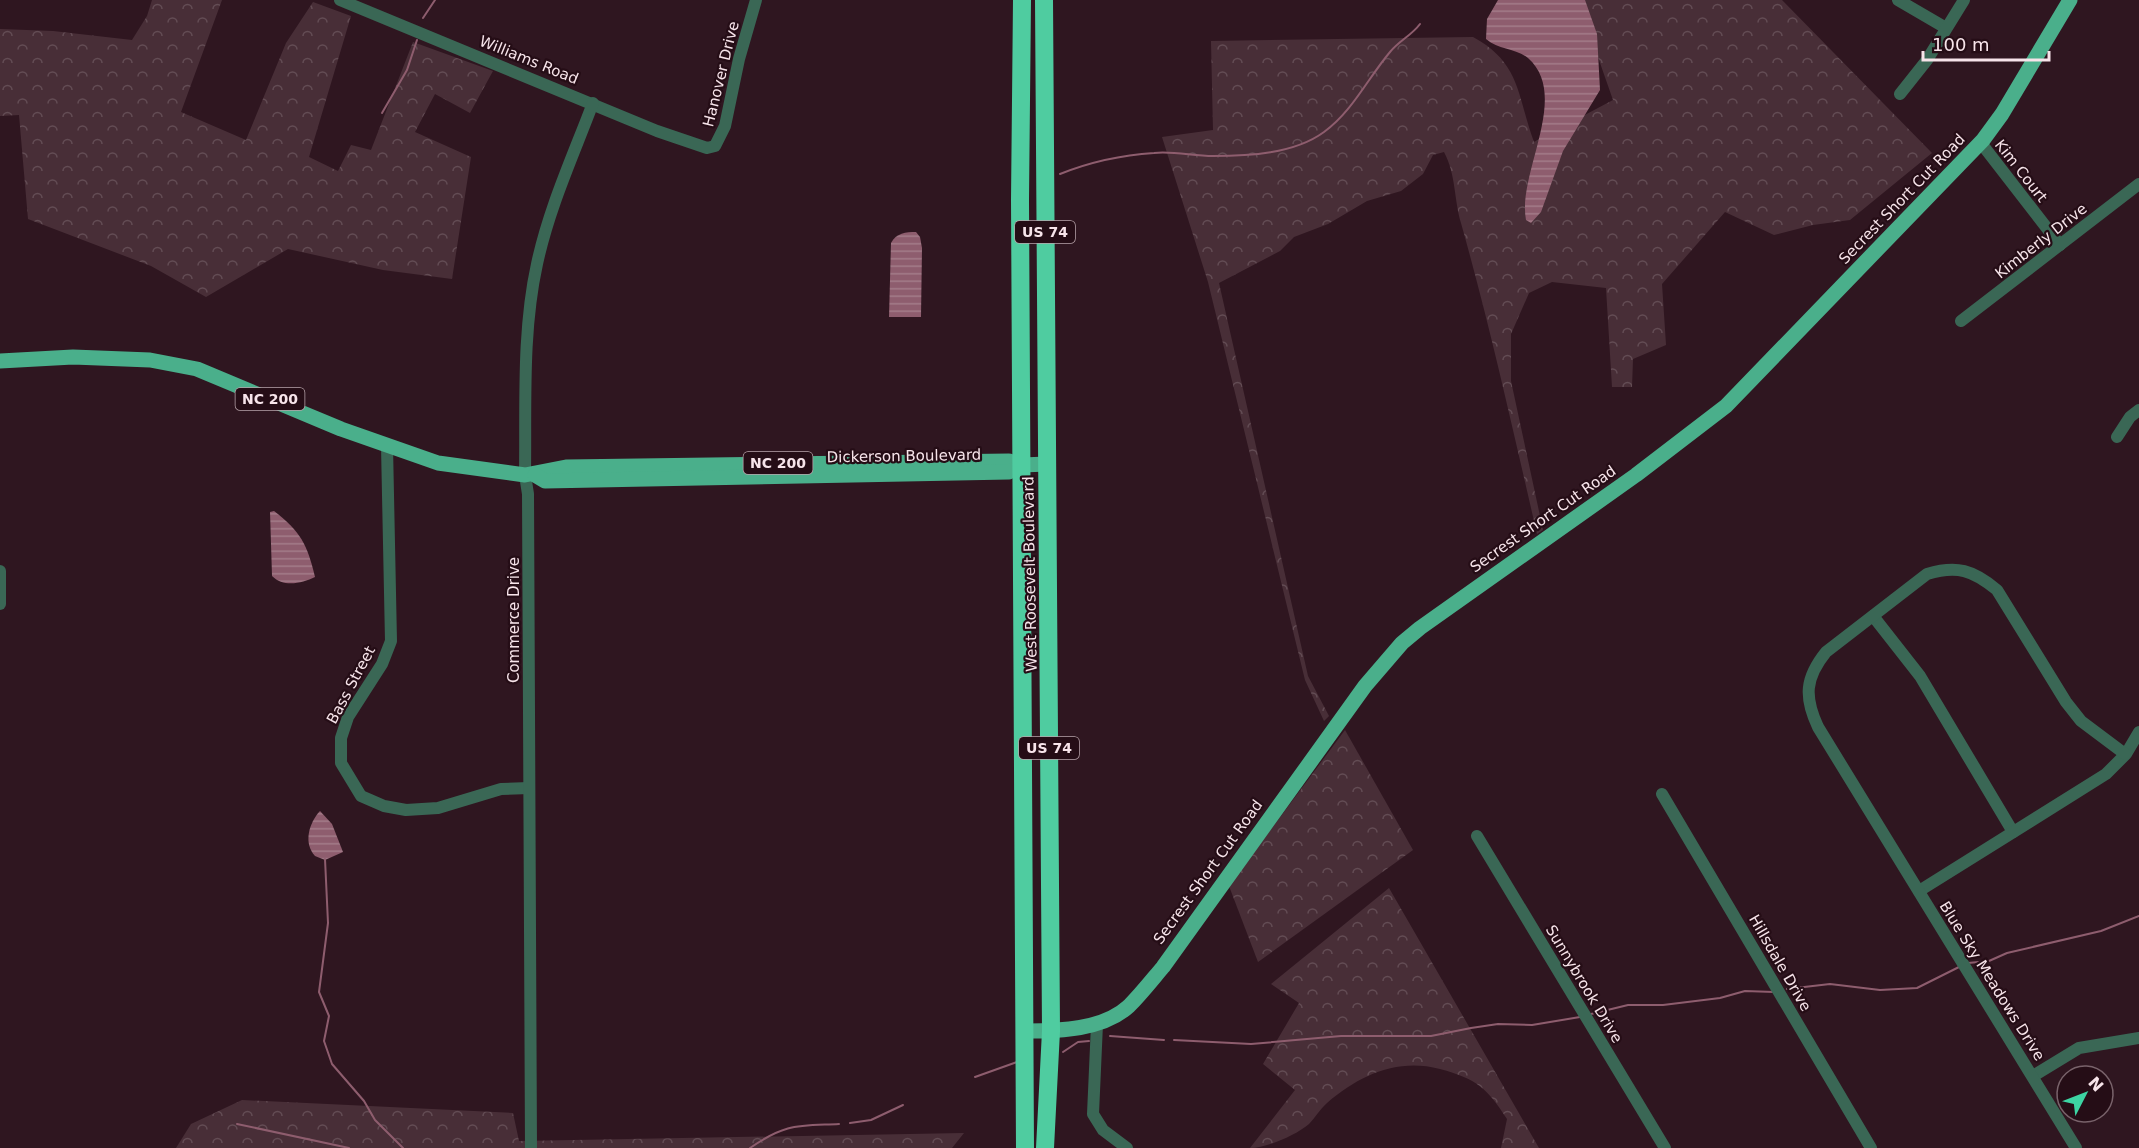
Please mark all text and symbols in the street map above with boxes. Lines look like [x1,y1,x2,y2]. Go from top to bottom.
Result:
street label: Hanover Drive [699,19,743,129]
scale bar [1923,24,2049,62]
street label: Williams Road [477,32,581,88]
text: 100 m [1932,34,1990,55]
street label: Secrest Short Cut Road [1835,130,1969,268]
street label: Kim Court [1991,136,2051,206]
street label: Kimberly Drive [1992,200,2090,282]
road number: US 74 [1015,221,1075,243]
road number: NC 200 [236,388,304,410]
street label: Dickerson Boulevard [827,446,981,466]
road number: NC 200 [744,452,812,474]
street label: Secrest Short Cut Road [1467,462,1619,576]
street label: West Roosevelt Boulevard [1019,476,1041,672]
street label: Commerce Drive [505,557,523,683]
street label: Bass Street [323,643,379,727]
road number: US 74 [1019,737,1079,759]
street label: Secrest Short Cut Road [1150,796,1266,948]
street label: Blue Sky Meadows Drive [1936,898,2048,1064]
street label: Hillsdale Drive [1745,912,1815,1014]
street label: Sunnybrook Drive [1542,922,1626,1046]
north arrow [2055,1064,2115,1124]
text: N [2084,1073,2107,1096]

